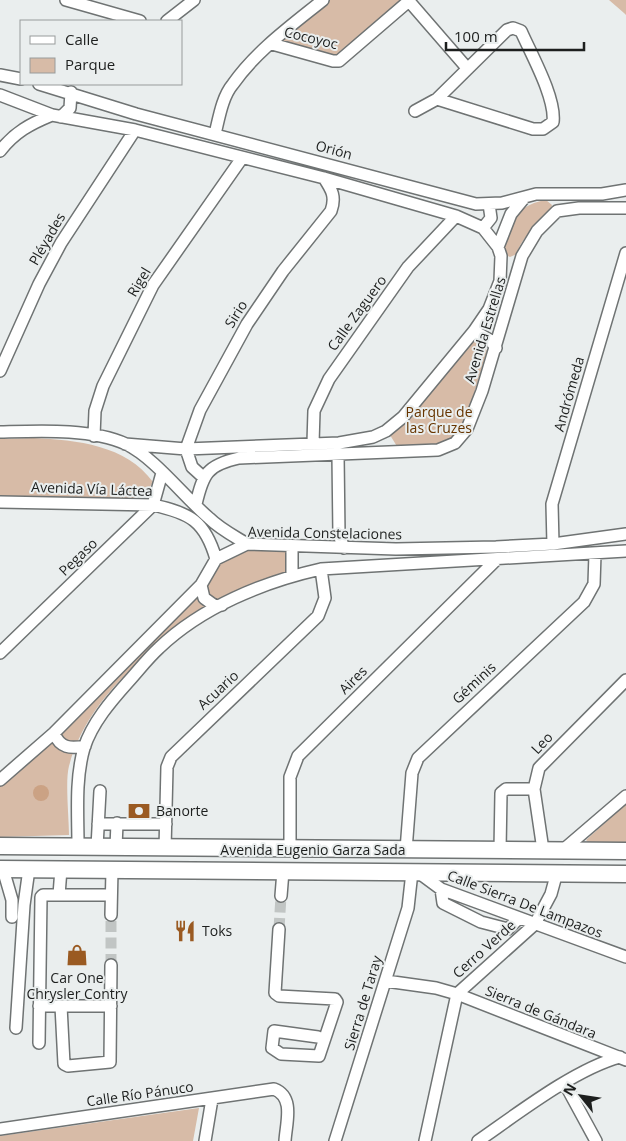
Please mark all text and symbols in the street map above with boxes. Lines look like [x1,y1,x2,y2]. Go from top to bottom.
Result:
legend [20,20,182,85]
scale bar [446,20,584,52]
street label: Cocoyoc [282,22,340,53]
text: 100 m [454,26,498,46]
text: Calle [65,29,99,49]
text: Parque [65,54,115,74]
street label: Orión [314,136,355,164]
street label: Pléyades [24,209,69,268]
street label: Rigel [122,263,155,300]
street label: Calle Zaguero [323,271,390,354]
street label: Avenida Estrellas [459,274,510,385]
street label: Sirio [220,296,251,331]
street label: Andrómeda [549,354,588,434]
park label: Parque de las Cruzes [406,402,473,437]
street label: Avenida Vía Láctea [31,477,153,500]
street label: Avenida Constelaciones [248,522,403,543]
street label: Pegaso [54,534,101,580]
street label: Géminis [448,657,500,708]
street label: Aires [334,661,371,698]
street label: Acuario [193,666,242,713]
street label: Leo [527,728,557,758]
bank icon: Banorte [126,798,152,824]
place label: Banorte [156,801,209,820]
street label: Avenida Eugenio Garza Sada [220,840,406,859]
street label: Calle Sierra De Lampazos [445,865,606,942]
street label: Cerro Verde [448,915,519,982]
restaurant icon: Toks [172,918,198,944]
place label: Toks [202,921,232,940]
shop icon: Car One Chrysler Contry [64,942,90,968]
street label: Sierra de Taray [339,952,386,1052]
place label: Car One Chrysler Contry [26,968,129,1003]
street label: Sierra de Gándara [483,981,600,1043]
north arrow [556,1071,606,1121]
street label: Calle Río Pánuco [85,1077,195,1110]
text: N [558,1080,580,1099]

